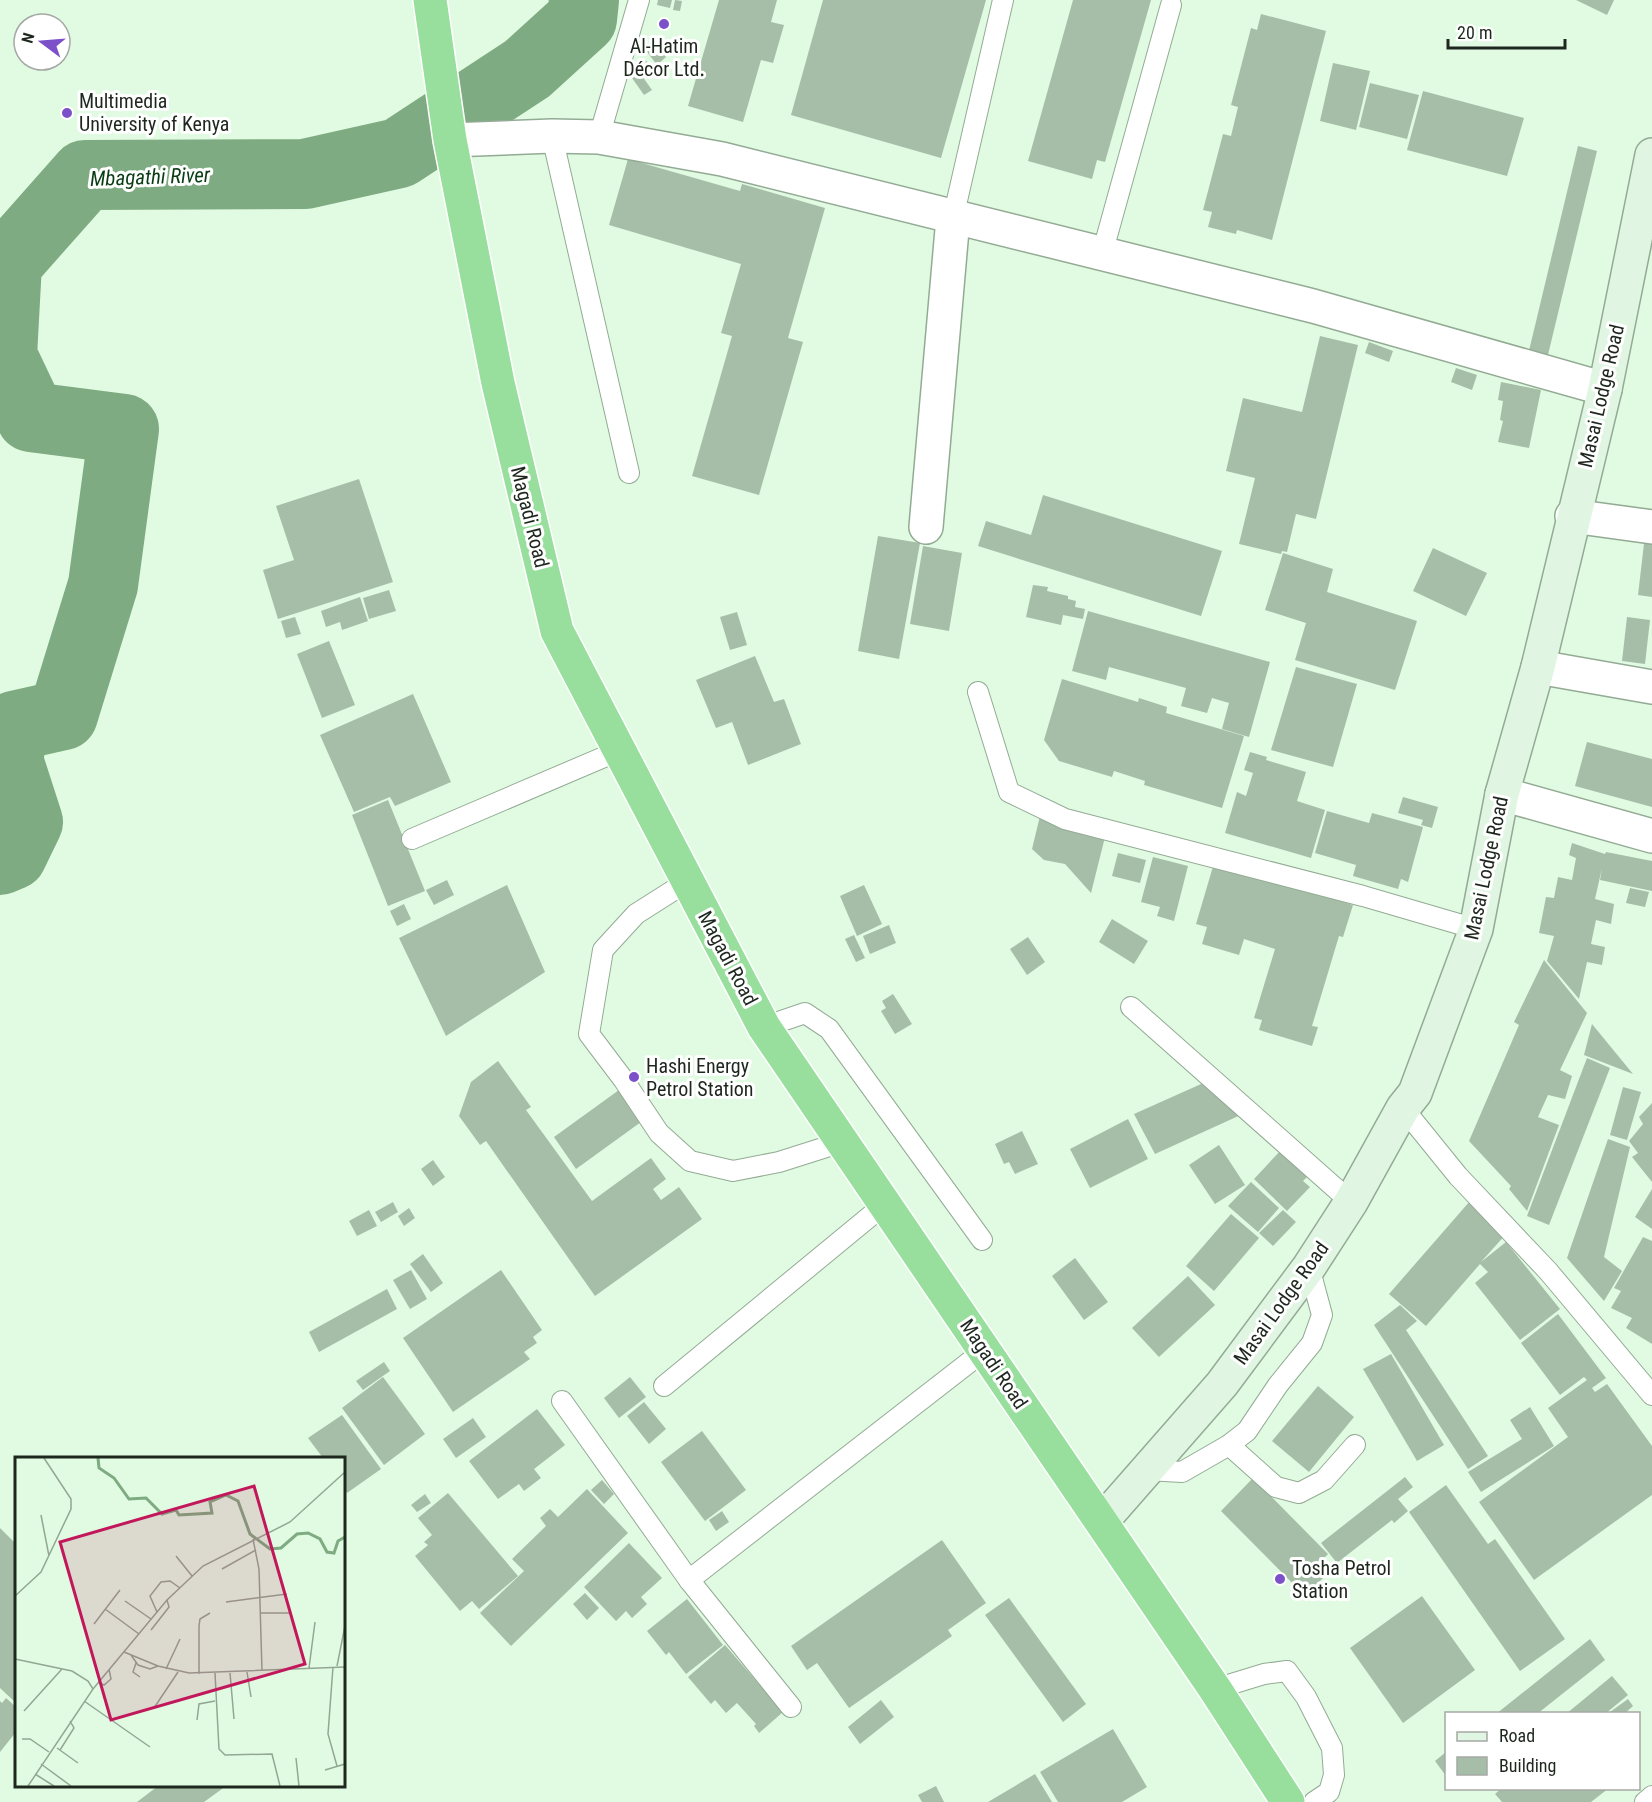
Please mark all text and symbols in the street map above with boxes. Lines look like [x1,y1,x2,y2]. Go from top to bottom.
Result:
north arrow [12,12,72,72]
scale bar [1448,12,1565,50]
marker: Al-Hatim Décor Ltd. [657,17,671,31]
text: 20 m [1457,22,1492,43]
text: N [18,31,39,45]
place label: Al-Hatim Décor Ltd. [623,34,705,81]
place label: Multimedia University of Kenya [79,89,229,136]
marker: Multimedia University of Kenya [60,106,74,120]
water label: Mbagathi River [90,163,211,191]
street label: Masai Lodge Road [1573,322,1629,470]
street label: Magadi Road [506,464,554,570]
street label: Masai Lodge Road [1459,794,1513,942]
street label: Magadi Road [693,907,763,1009]
place label: Hashi Energy Petrol Station [646,1054,753,1101]
marker: Hashi Energy Petrol Station [627,1070,641,1084]
street label: Masai Lodge Road [1228,1237,1334,1369]
street label: Magadi Road [955,1314,1033,1414]
inset map [15,1457,345,1787]
place label: Tosha Petrol Station [1292,1556,1391,1603]
marker: Tosha Petrol Station [1273,1572,1287,1586]
legend [1445,1712,1640,1790]
text: Road [1499,1725,1535,1746]
text: Building [1499,1755,1556,1776]

